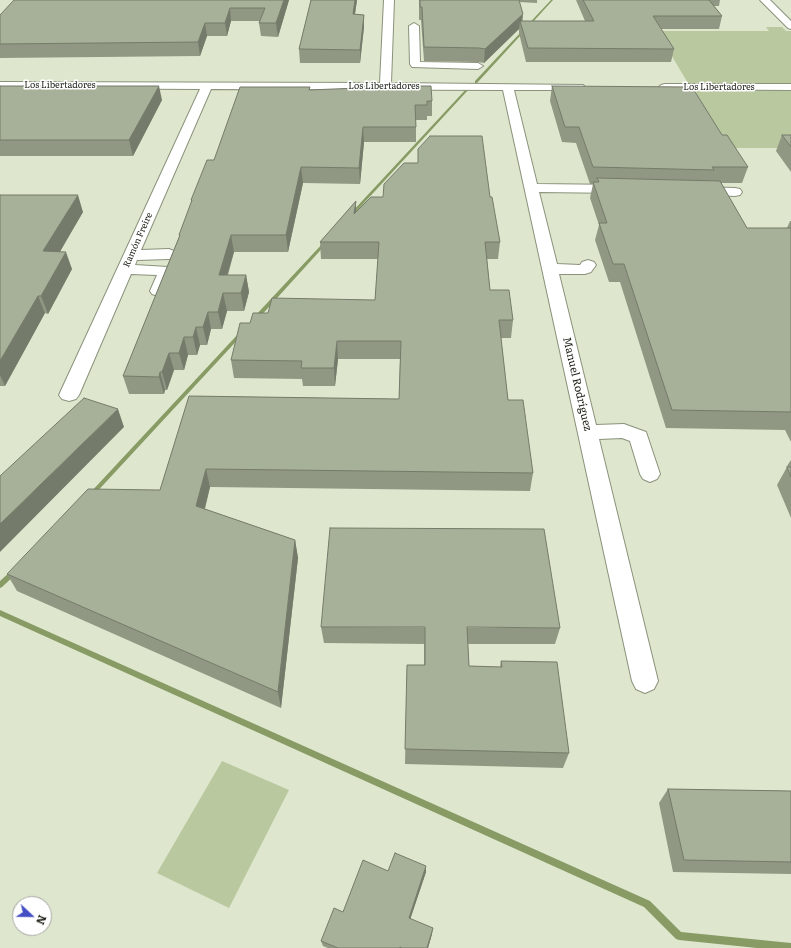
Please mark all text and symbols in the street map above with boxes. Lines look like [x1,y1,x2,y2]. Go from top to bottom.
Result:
street label: Los Libertadores [24,80,96,90]
street label: Los Libertadores [348,81,420,91]
street label: Los Libertadores [683,82,755,92]
street label: Ramón Freire [121,211,155,269]
street label: Manuel Rodríguez [560,336,594,432]
north arrow [12,896,52,936]
text: N [33,913,51,927]

